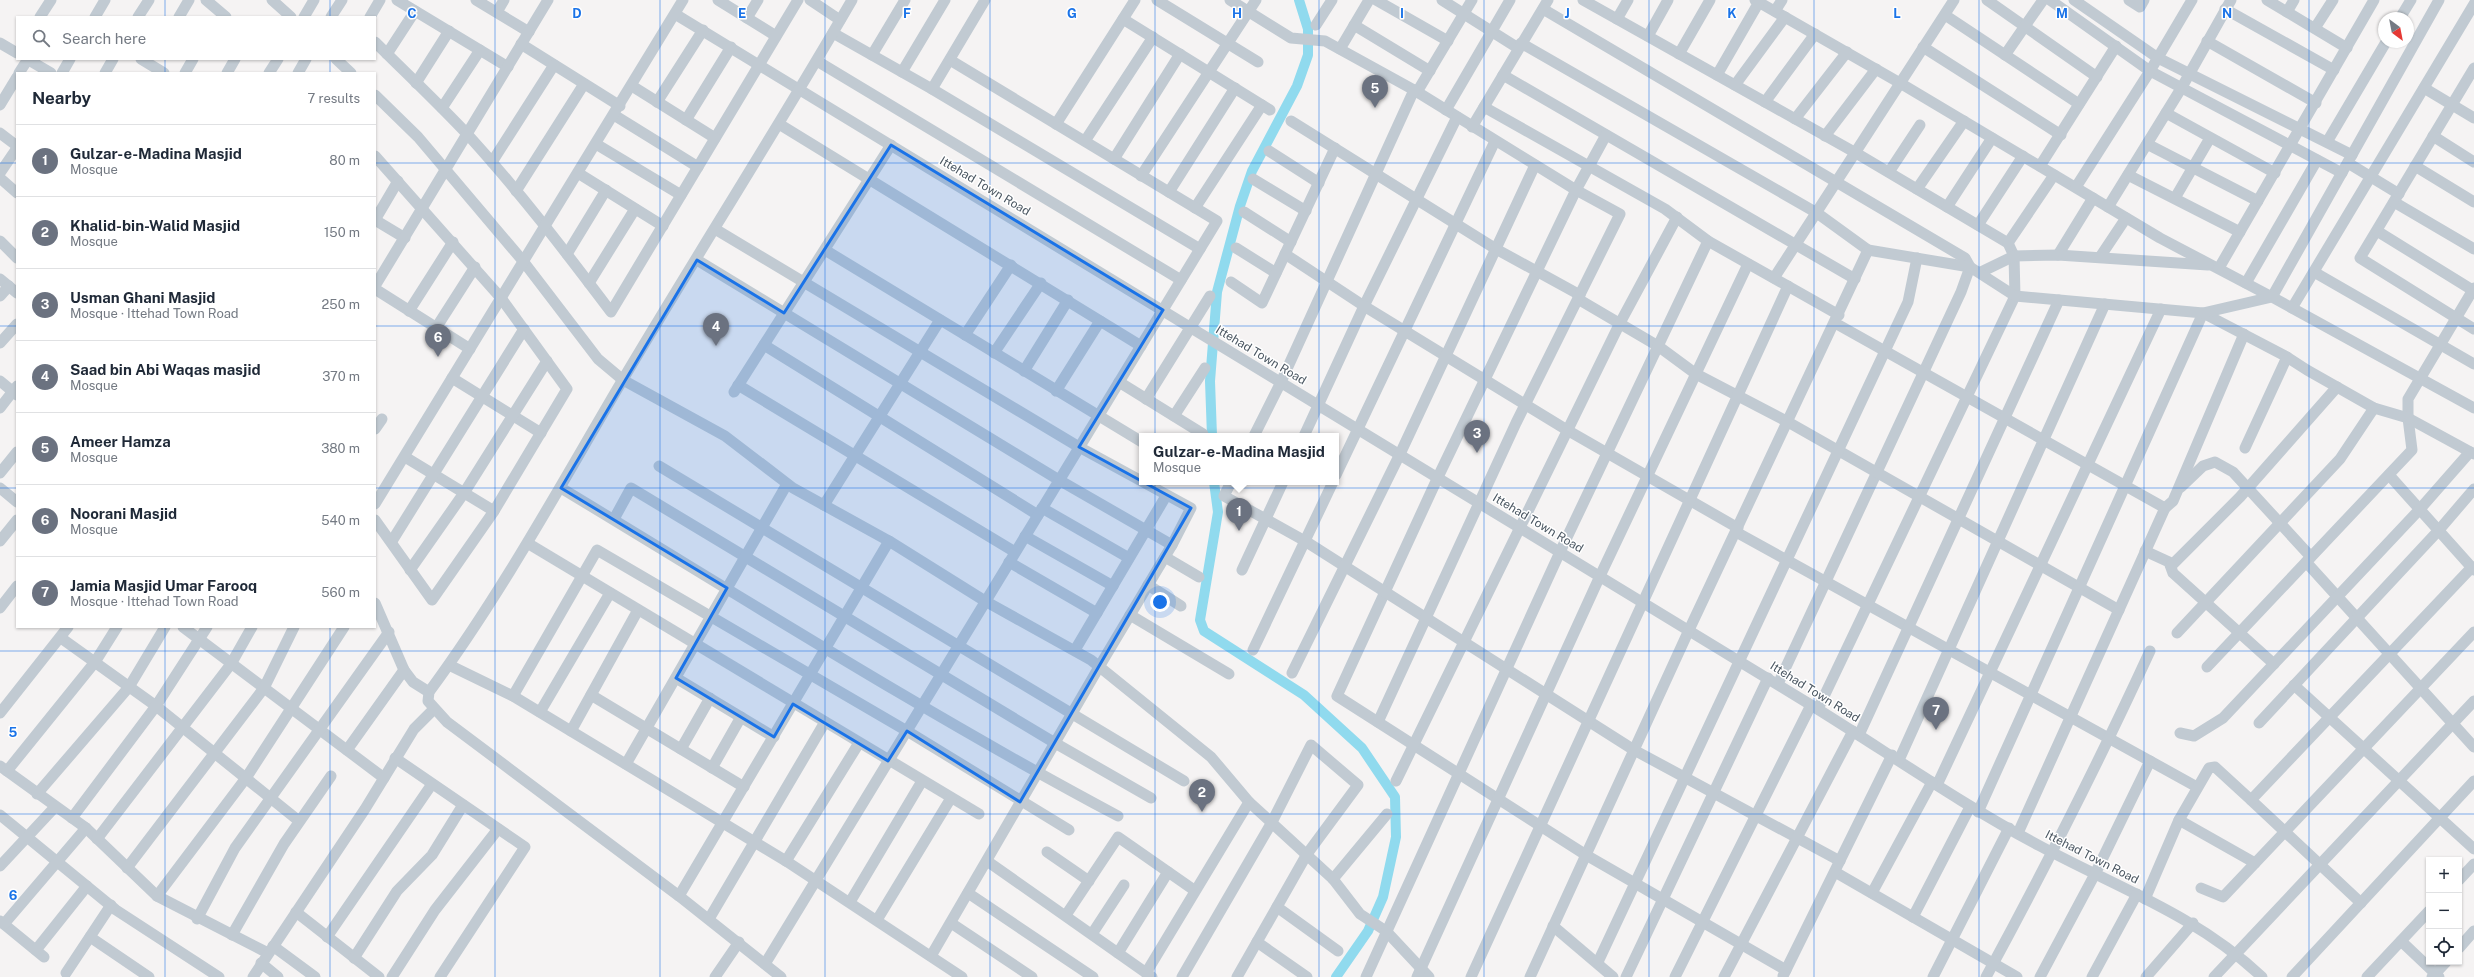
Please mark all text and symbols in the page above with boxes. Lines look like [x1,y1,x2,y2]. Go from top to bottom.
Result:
text: C [407,6,417,21]
text: D [572,6,582,21]
text: E [738,6,746,21]
text: F [903,6,911,21]
text: G [1067,6,1077,21]
text: H [1232,6,1242,21]
text: I [1400,6,1404,21]
text: J [1564,6,1570,21]
text: K [1727,6,1737,21]
text: L [1893,6,1901,21]
text: M [2056,6,2068,21]
text: N [2222,6,2232,21]
north arrow [2378,12,2414,48]
search box [16,16,376,60]
icon: search [30,27,52,49]
text: Search here [62,30,146,47]
pin: 5 [1362,75,1388,108]
text: Nearby [32,88,91,108]
text: 7 results [307,91,360,106]
text: Gulzar-e-Madina Masjid [70,145,242,162]
text: 1 [42,153,48,168]
text: 80 m [329,153,360,168]
street label: Ittehad Town Road [937,153,1033,219]
text: Mosque [70,162,118,177]
text: Khalid-bin-Walid Masjid [70,217,240,234]
text: 2 [41,225,49,240]
text: 150 m [324,225,360,240]
text: Mosque [70,234,118,249]
text: Usman Ghani Masjid [70,289,216,306]
text: 3 [41,297,49,312]
text: 250 m [322,297,360,312]
text: Mosque · Ittehad Town Road [70,306,239,321]
pin: 4 [703,313,729,346]
street label: Ittehad Town Road [1213,322,1309,388]
pin: 6 [425,324,451,357]
text: Saad bin Abi Waqas masjid [70,361,261,378]
text: 4 [41,369,49,384]
text: 370 m [322,369,360,384]
text: Mosque [70,378,118,393]
pin: 3 [1464,420,1490,453]
text: Ameer Hamza [70,433,171,450]
popup [1139,433,1339,485]
text: 5 [41,441,49,456]
text: 380 m [321,441,360,456]
text: Gulzar-e-Madina Masjid [1153,443,1325,460]
text: Mosque [70,450,118,465]
text: Mosque [1153,460,1201,475]
street label: Ittehad Town Road [1490,490,1586,556]
pin: 1 [1226,498,1252,531]
text: Noorani Masjid [70,505,177,522]
text: 6 [41,513,49,528]
text: 540 m [321,513,360,528]
text: Mosque [70,522,118,537]
text: Jamia Masjid Umar Farooq [70,577,257,594]
text: 7 [41,585,49,600]
text: 560 m [321,585,360,600]
your location [1150,592,1170,612]
text: Mosque · Ittehad Town Road [70,594,239,609]
street label: Ittehad Town Road [1768,659,1862,725]
pin: 7 [1923,697,1949,730]
text: 5 [9,725,18,740]
pin: 2 [1189,779,1215,812]
street label: Ittehad Town Road [2043,827,2141,887]
map controls [2426,857,2462,965]
button: + [2426,857,2462,893]
text: 6 [9,888,18,903]
button: − [2426,893,2462,929]
button: locate [2426,929,2462,965]

